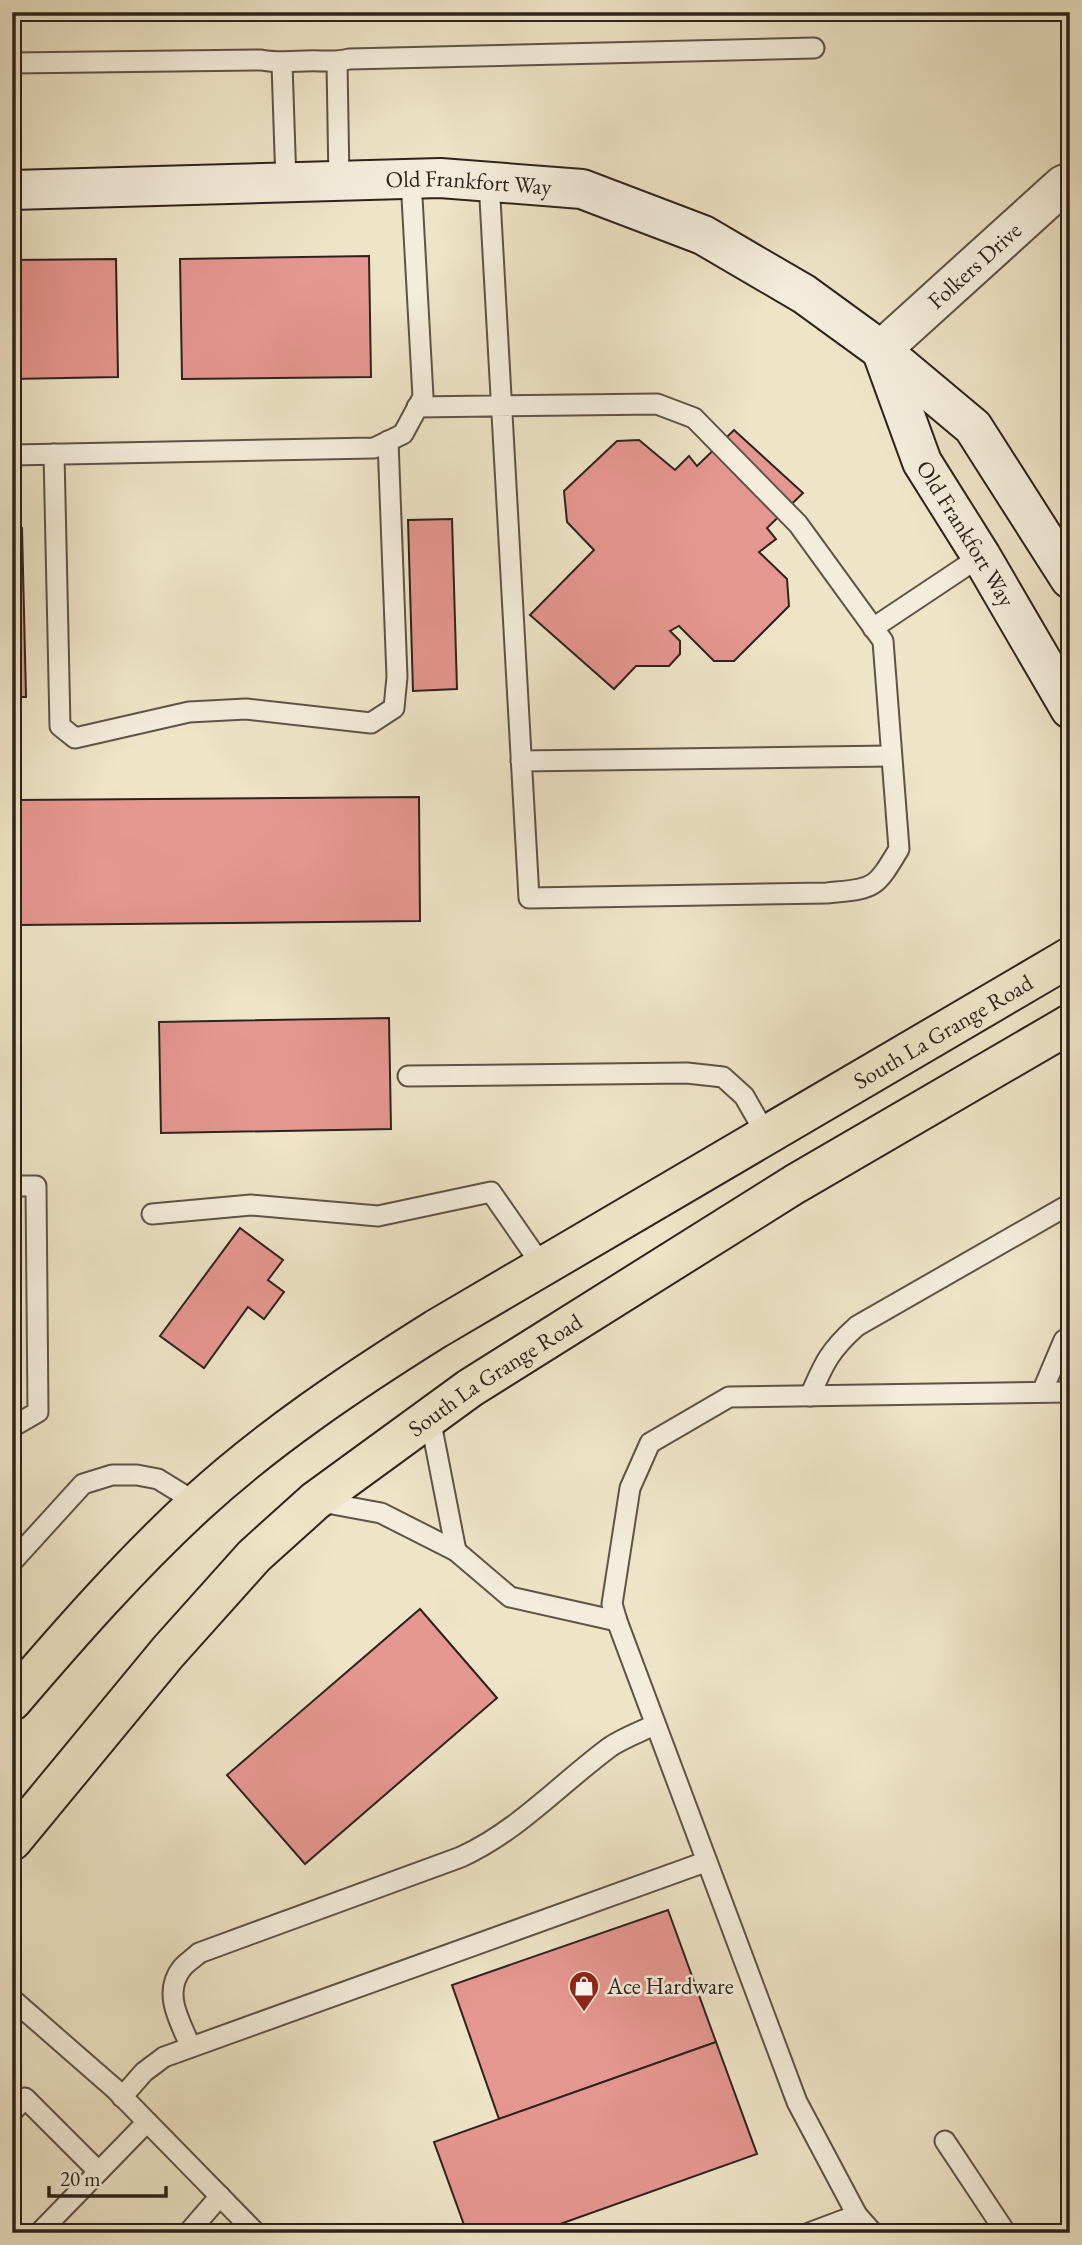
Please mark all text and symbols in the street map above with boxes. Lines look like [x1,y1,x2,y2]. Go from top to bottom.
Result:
street label: Old Frankfort Way [385,163,554,202]
street label: Folkers Drive [921,215,1028,316]
street label: Old Frankfort Way [910,455,1023,613]
street label: South La Grange Road [848,967,1038,1096]
street label: South La Grange Road [402,1306,588,1443]
shop icon: Ace Hardware [567,1969,601,2013]
place label: Ace Hardware [606,1971,734,2001]
scale bar [49,2154,166,2198]
text: 20 m [60,2165,101,2192]

